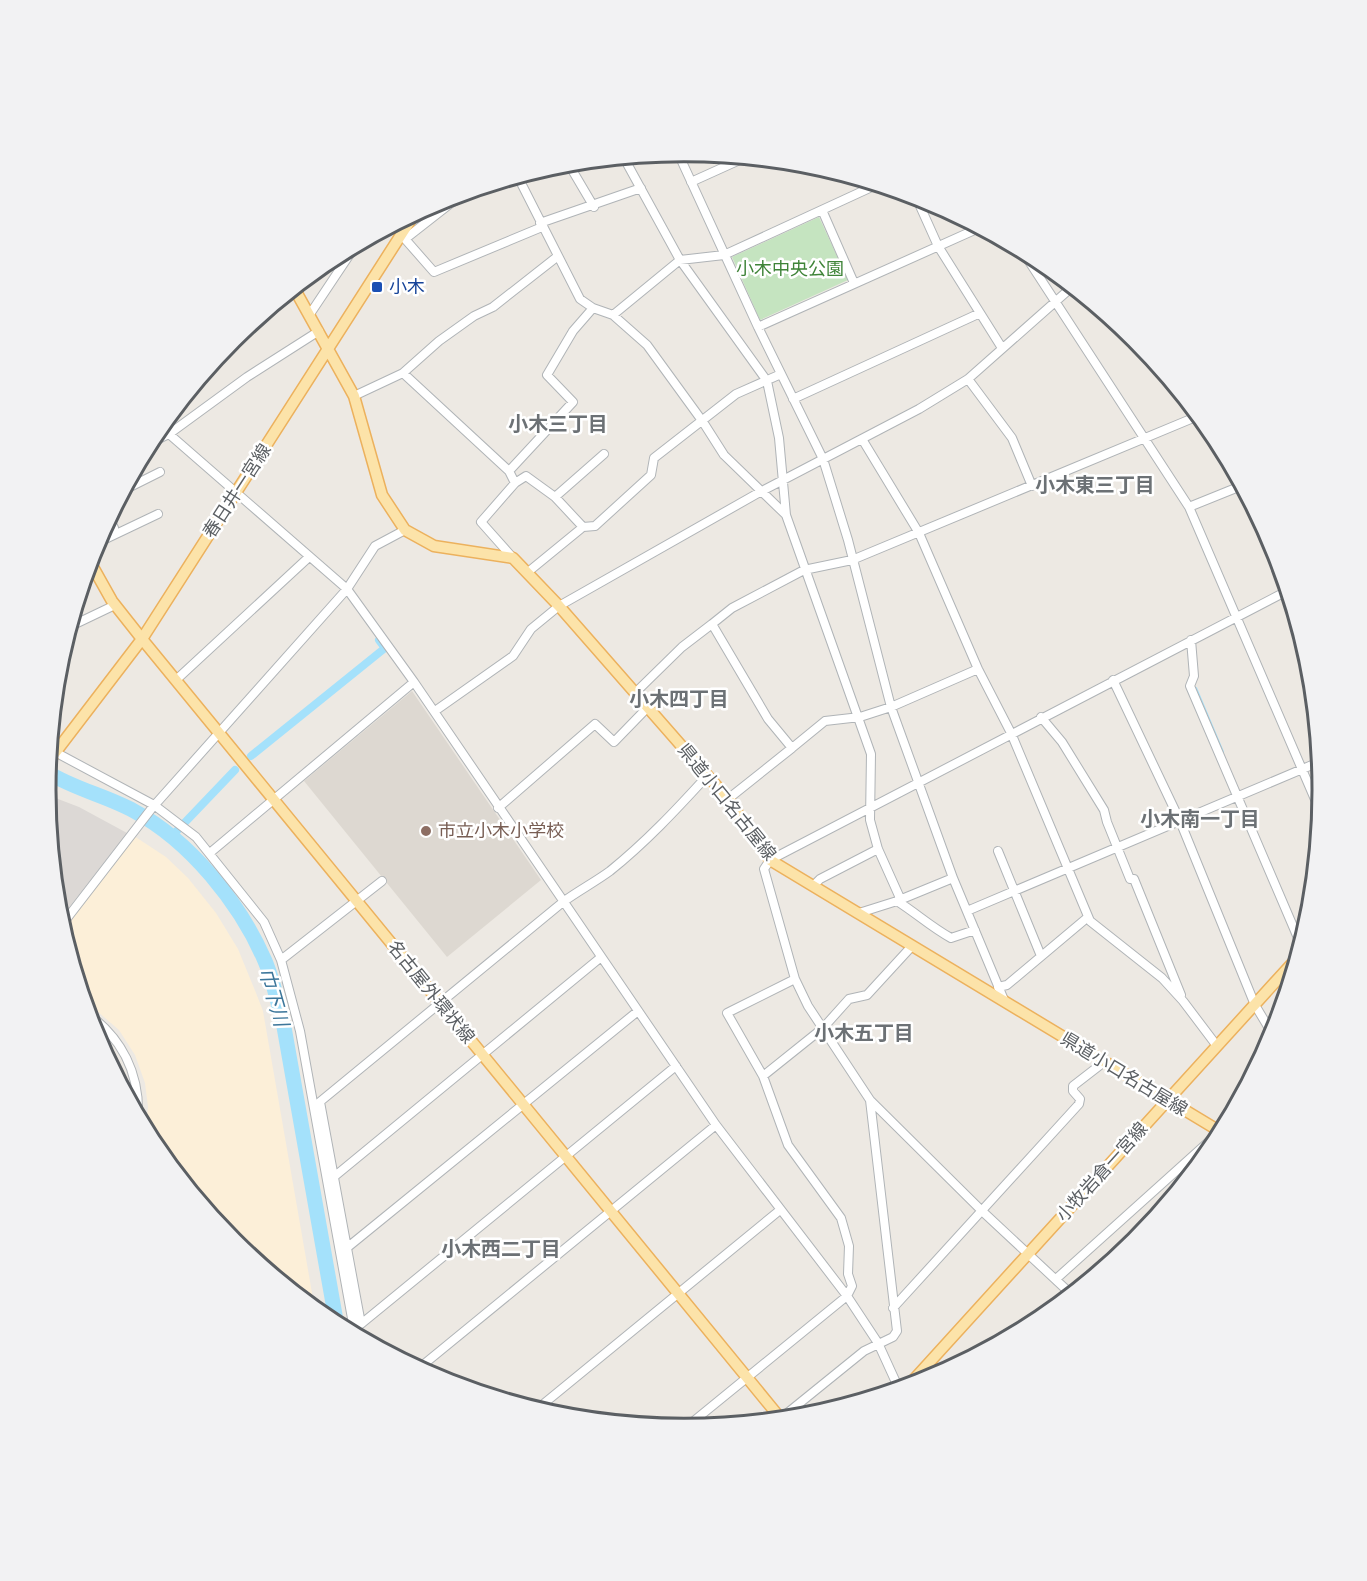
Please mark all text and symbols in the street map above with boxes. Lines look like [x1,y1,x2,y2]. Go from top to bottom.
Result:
park label: 小木中央公園 [736,258,844,278]
place label: 小木 [389,276,425,296]
marker: 小木 [370,280,384,294]
district label: 小木三丁目 [508,412,608,435]
street label: 春日井一宮線 [198,440,274,541]
district label: 小木東三丁目 [1035,473,1155,496]
district label: 小木四丁目 [629,687,729,710]
street label: 県道小口名古屋線 [675,739,781,864]
district label: 小木南一丁目 [1140,807,1260,830]
place label: 市立小木小学校 [438,820,564,840]
marker: 市立小木小学校 [419,824,433,838]
street label: 名古屋外環状線 [384,936,479,1047]
water label: 巾下川 [255,965,294,1031]
district label: 小木五丁目 [814,1021,914,1044]
street label: 県道小口名古屋線 [1058,1027,1191,1119]
street label: 小牧岩倉一宮線 [1052,1118,1151,1225]
district label: 小木西二丁目 [441,1237,561,1260]

